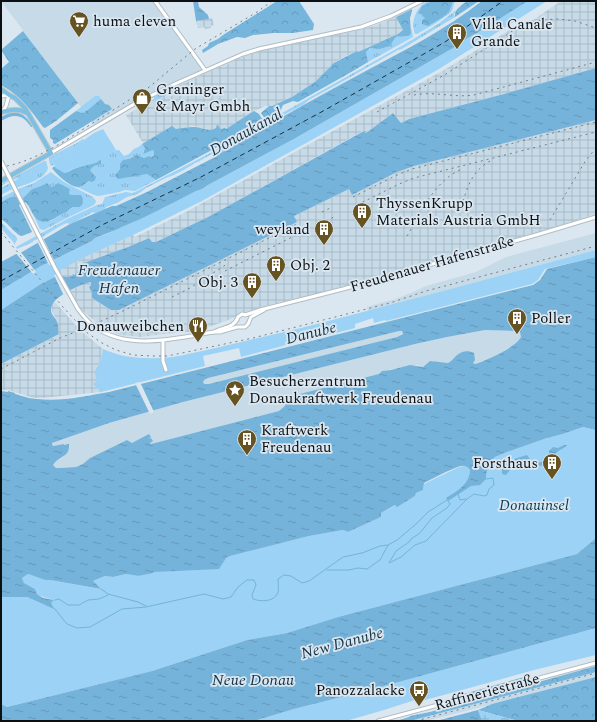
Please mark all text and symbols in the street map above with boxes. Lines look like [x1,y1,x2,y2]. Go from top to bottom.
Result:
supermarket icon: huma eleven [68,10,90,38]
place label: huma eleven [93,10,176,33]
place label: Villa Canale Grande [471,13,553,53]
building icon: Villa Canale Grande [446,22,468,50]
place label: Graninger & Mayr Gmbh [156,78,250,118]
shop icon: Graninger & Mayr Gmbh [131,87,153,115]
water label: Donaukanal [205,102,287,162]
place label: ThyssenKrupp Materials Austria GmbH [376,192,541,232]
building icon: ThyssenKrupp Materials Austria GmbH [351,201,373,229]
place label: weyland [254,218,310,241]
building icon: weyland [313,218,335,246]
street label: Freudenauer Hafenstraße [347,230,517,298]
building icon: Obj. 2 [265,254,287,282]
place label: Obj. 2 [290,254,330,277]
water label: Freudenauer Hafen [78,258,161,300]
place label: Obj. 3 [198,271,238,294]
building icon: Obj. 3 [241,271,263,299]
building icon: Poller [506,307,528,335]
place label: Poller [531,307,570,330]
place label: Donauweibchen [76,315,184,338]
restaurant icon: Donauweibchen [187,315,209,343]
water label: Danube [283,315,339,351]
place label: Besucherzentrum Donaukraftwerk Freudenau [249,370,432,410]
place icon: Besucherzentrum Donaukraftwerk Freudenau [224,379,246,407]
place label: Kraftwerk Freudenau [261,419,331,459]
building icon: Kraftwerk Freudenau [236,428,258,456]
place label: Forsthaus [473,452,538,475]
building icon: Forsthaus [541,452,563,480]
park label: Donauinsel [499,494,569,517]
water label: New Danube [298,620,386,666]
street label: Raffineriestraße [432,667,542,717]
water label: Neue Donau [212,668,295,692]
place label: Panozzalacke [316,679,405,702]
bus stop icon: Panozzalacke [408,679,430,707]

